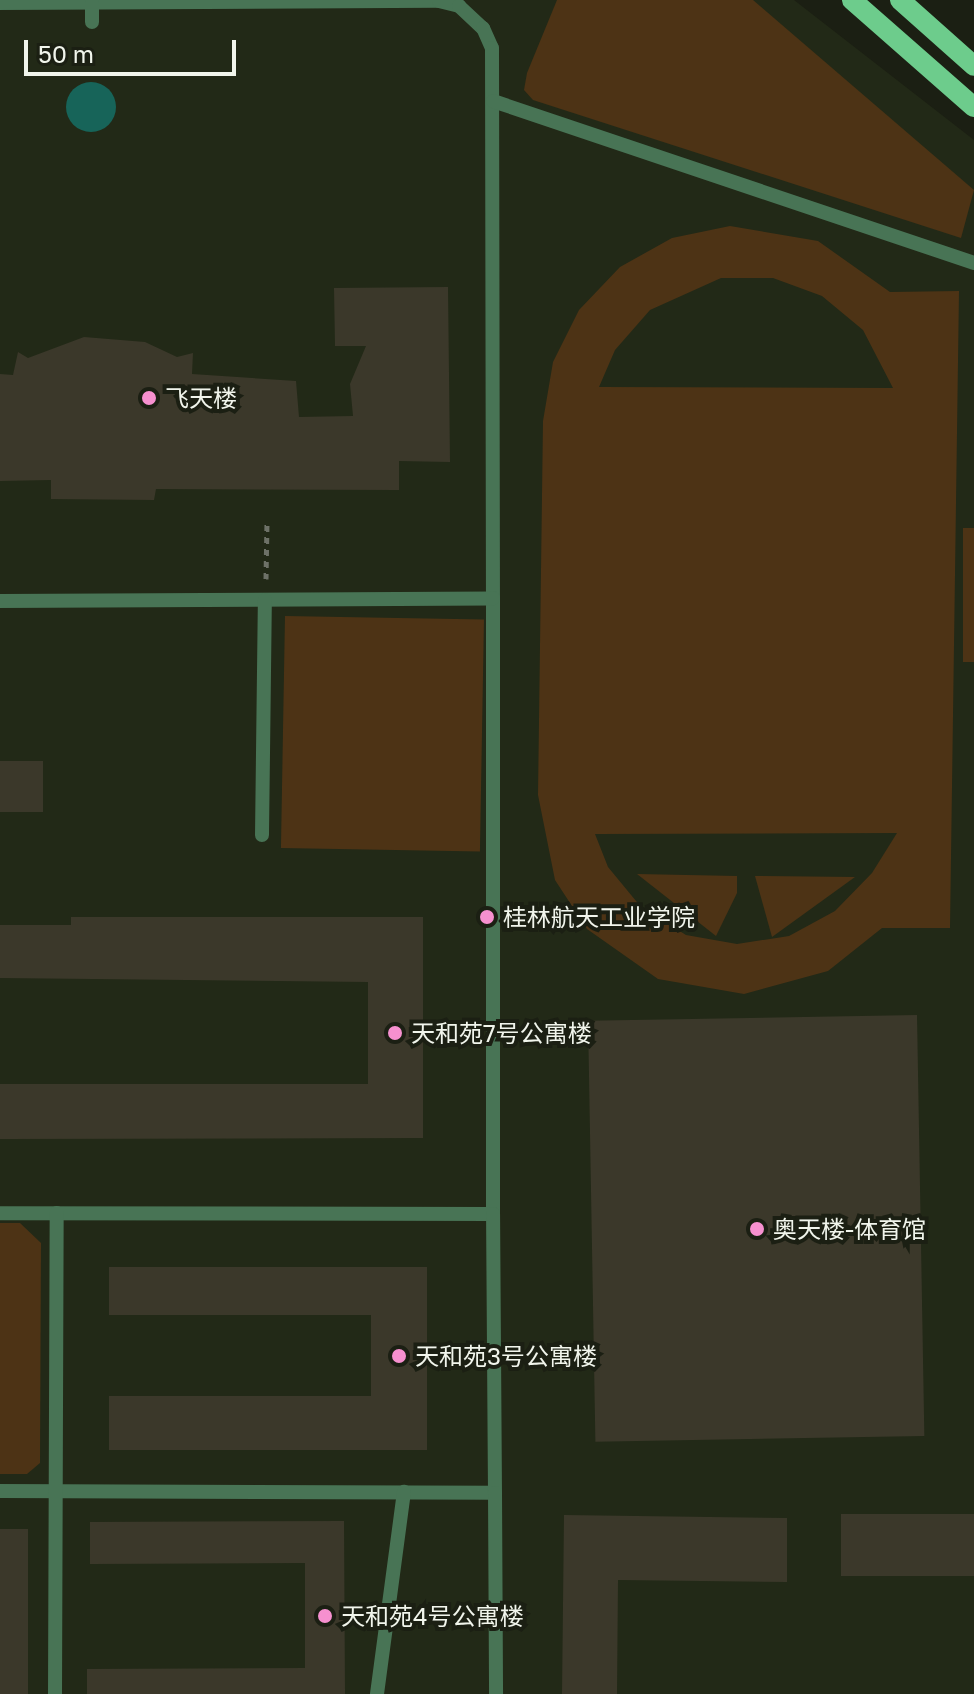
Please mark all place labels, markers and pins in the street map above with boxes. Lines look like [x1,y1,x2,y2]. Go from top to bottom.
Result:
place label: 飞天楼 [165,384,237,412]
marker: 飞天楼 [140,389,158,407]
place label: 桂林航天工业学院 [503,903,695,931]
marker: 桂林航天工业学院 [478,908,496,926]
place label: 天和苑7号公寓楼 [411,1019,592,1047]
marker: 天和苑7号公寓楼 [386,1024,404,1042]
place label: 奥天楼-体育馆 [773,1215,926,1243]
marker: 奥天楼-体育馆 [748,1220,766,1238]
place label: 天和苑3号公寓楼 [415,1342,597,1370]
marker: 天和苑3号公寓楼 [390,1347,408,1365]
place label: 天和苑4号公寓楼 [341,1602,524,1630]
marker: 天和苑4号公寓楼 [316,1607,334,1625]

